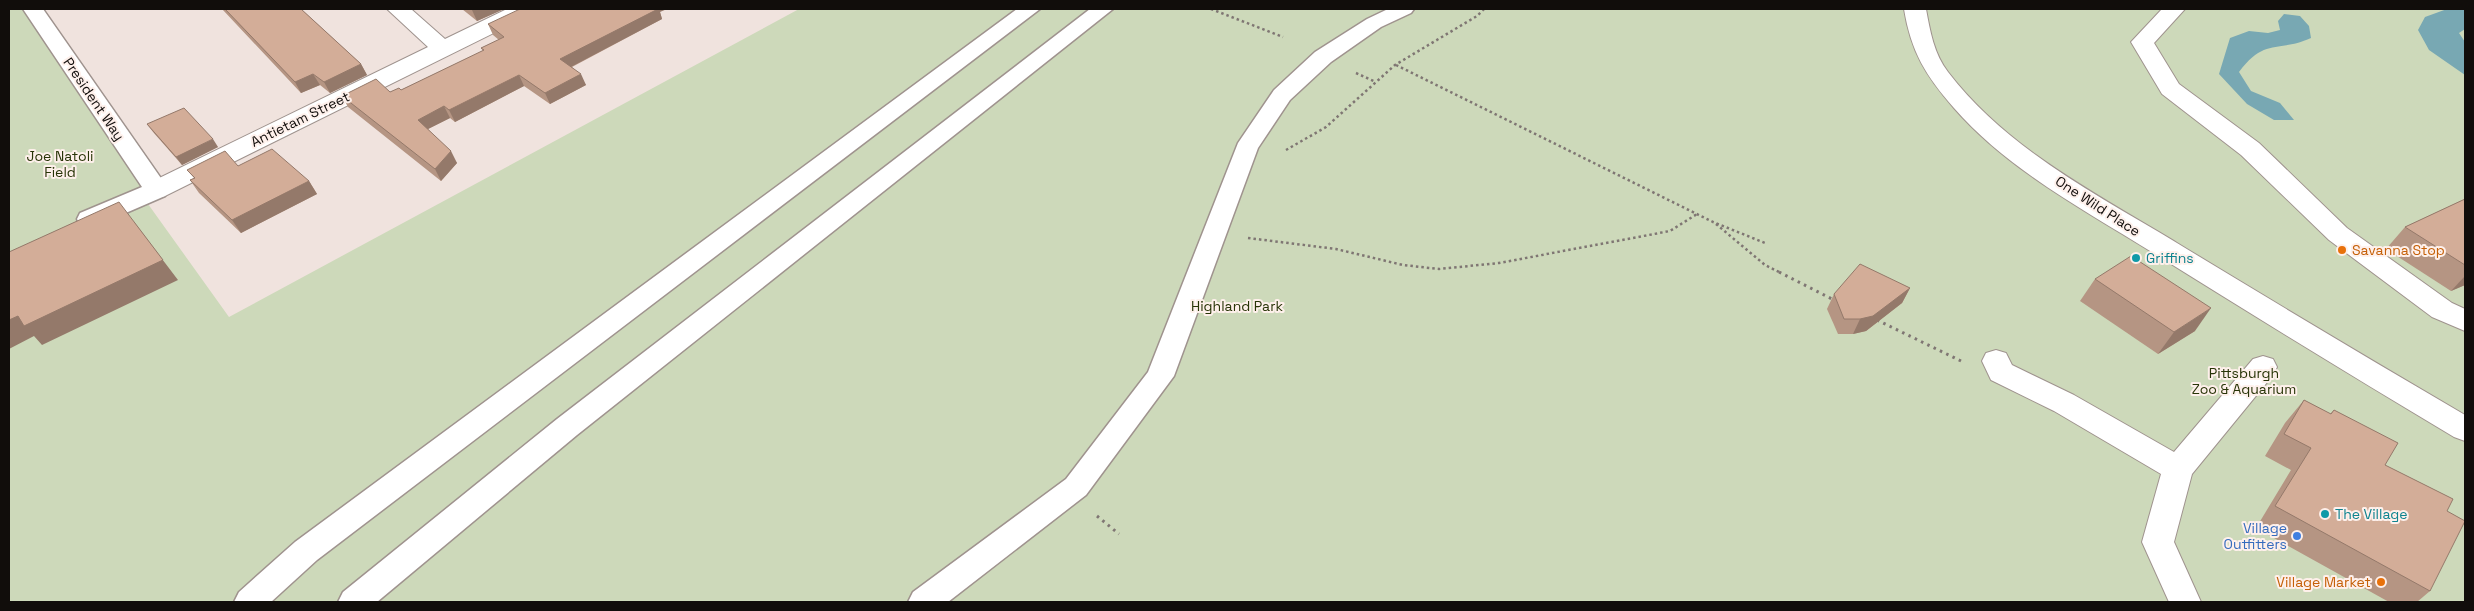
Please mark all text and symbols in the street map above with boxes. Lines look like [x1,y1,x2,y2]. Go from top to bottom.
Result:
street label: President Way [59,54,129,144]
street label: Antietam Street [248,87,352,151]
park label: Joe Natoli Field [26,147,94,181]
street label: One Wild Place [2052,172,2144,240]
place label: Savanna Stop [2352,241,2445,259]
marker: Savanna Stop [2336,244,2348,256]
place label: Griffins [2146,249,2194,267]
marker: Griffins [2130,252,2142,264]
park label: Highland Park [1191,297,1283,315]
park label: Pittsburgh Zoo & Aquarium [2192,364,2296,398]
place label: The Village [2335,505,2408,523]
marker: The Village [2319,508,2331,520]
place label: Village Outfitters [2224,519,2287,553]
marker: Village Outfitters [2291,530,2303,542]
place label: Village Market [2276,573,2371,591]
marker: Village Market [2375,576,2387,588]

